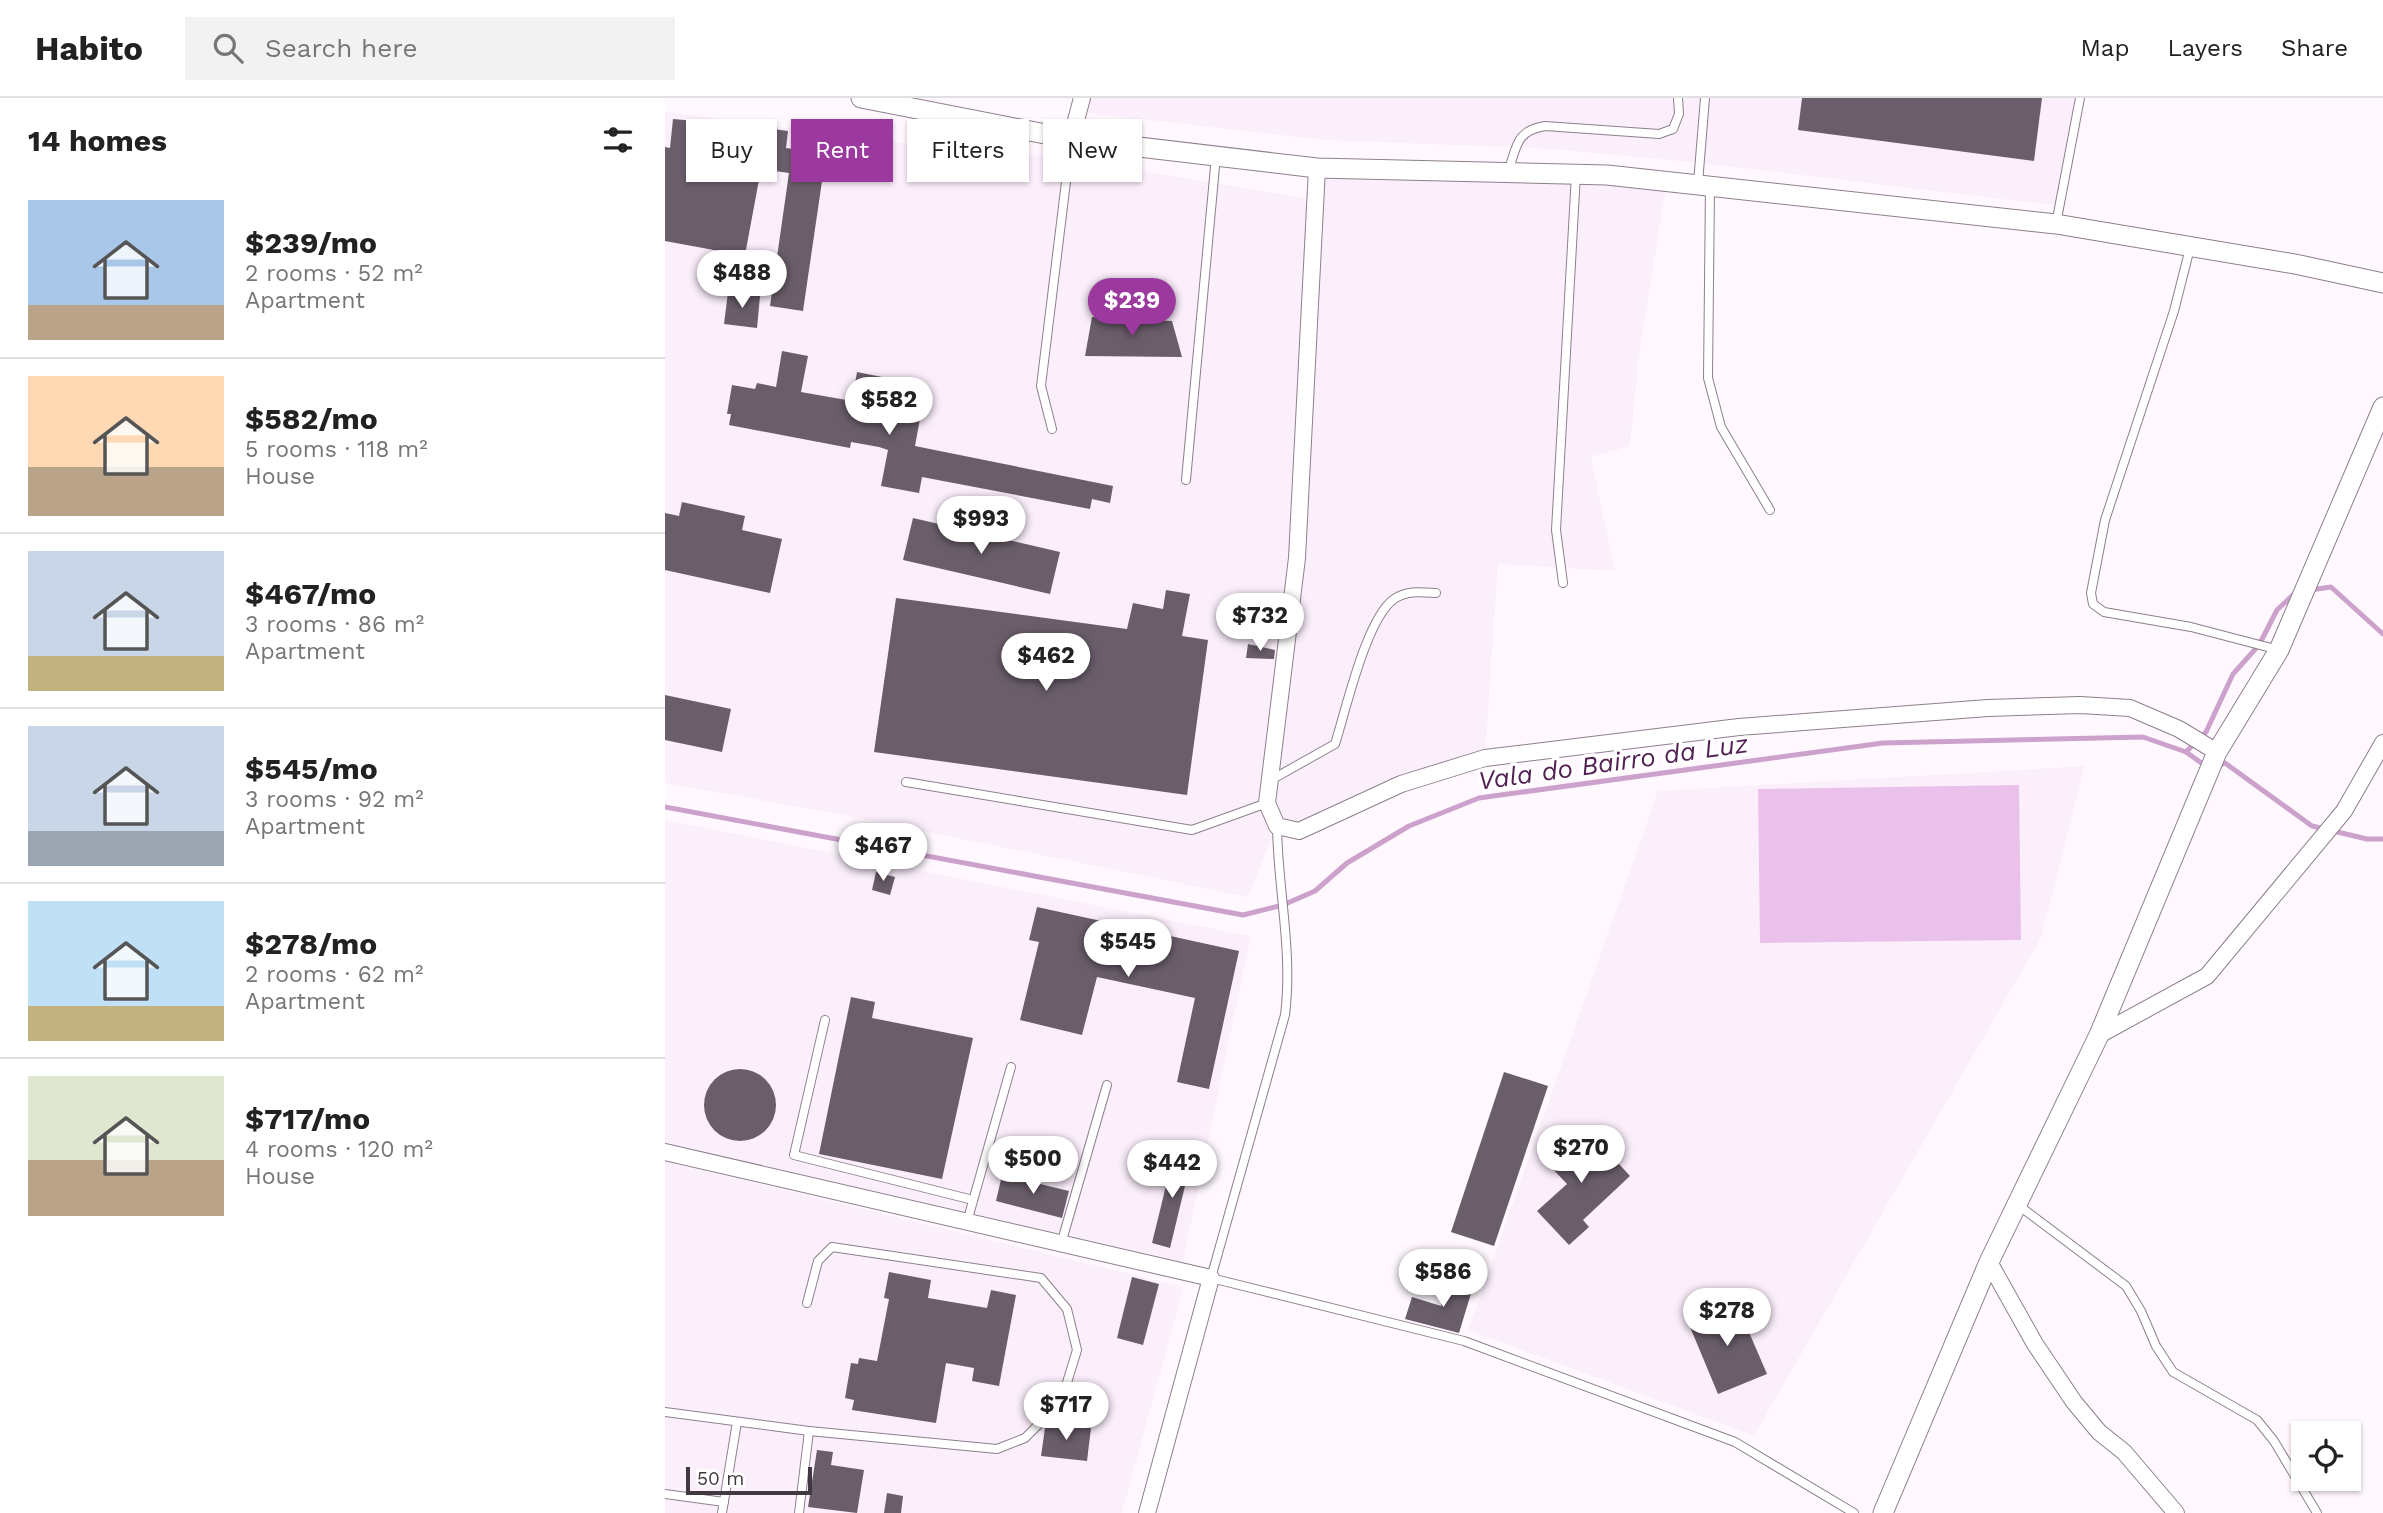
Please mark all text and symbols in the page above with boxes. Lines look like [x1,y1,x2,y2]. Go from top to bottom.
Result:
search box [185,17,675,80]
text: Habito [35,29,143,68]
icon: search [209,29,247,67]
text: Search here [265,33,417,63]
text: Map [2081,34,2129,62]
text: Layers [2167,34,2243,62]
text: Share [2281,34,2348,62]
chip: Buy [686,119,777,182]
chip: Rent [791,119,893,182]
chip: Filters [907,119,1029,182]
chip: New [1043,119,1142,182]
icon: filters [599,121,637,159]
text: 14 homes [28,123,167,158]
text: $239/mo [245,225,377,260]
icon: home [84,228,168,312]
pin: $488 [701,250,783,310]
text: $488 [713,259,771,286]
text: 2 rooms · 52 m² [245,260,423,287]
pin: $239 [1091,278,1173,338]
text: Apartment [245,287,365,314]
text: $239 [1104,287,1160,314]
pin: $582 [848,378,930,437]
text: $582 [861,386,917,413]
text: $582/mo [245,401,378,436]
icon: home [84,404,168,488]
text: 5 rooms · 118 m² [245,436,428,463]
text: House [245,463,315,490]
pin: $993 [940,496,1022,556]
text: $993 [953,505,1009,532]
text: $467/mo [245,576,376,611]
icon: home [84,579,168,663]
pin: $732 [1219,594,1301,653]
text: $732 [1232,602,1288,629]
text: 3 rooms · 86 m² [245,611,424,638]
pin: $462 [1005,634,1087,693]
text: Apartment [245,638,365,665]
text: $462 [1017,642,1075,669]
water label: Vala do Bairro da Luz [1476,728,1750,796]
text: $545/mo [245,751,378,786]
icon: home [84,754,168,838]
text: 3 rooms · 92 m² [245,786,424,813]
text: Apartment [245,813,365,840]
pin: $467 [842,824,924,883]
text: $467 [854,832,912,859]
pin: $545 [1087,920,1169,979]
text: $278/mo [245,926,377,961]
text: $545 [1100,928,1156,955]
icon: home [84,929,168,1013]
text: 2 rooms · 62 m² [245,961,423,988]
text: Apartment [245,988,365,1015]
text: $717/mo [245,1101,370,1136]
icon: home [84,1104,168,1188]
pin: $270 [1540,1126,1622,1185]
text: $270 [1553,1134,1609,1161]
text: 4 rooms · 120 m² [245,1136,433,1163]
pin: $500 [992,1136,1074,1196]
pin: $442 [1131,1140,1213,1200]
text: $500 [1004,1145,1062,1172]
text: $442 [1143,1149,1201,1176]
text: House [245,1163,315,1190]
pin: $586 [1402,1250,1484,1309]
text: $586 [1415,1258,1471,1285]
pin: $278 [1686,1288,1768,1348]
text: $278 [1699,1297,1755,1324]
pin: $717 [1025,1382,1107,1442]
text: $717 [1040,1391,1092,1418]
map controls [2291,1421,2361,1491]
button: locate [2291,1421,2361,1491]
scale bar [686,1464,812,1496]
text: 50 m [697,1467,744,1490]

